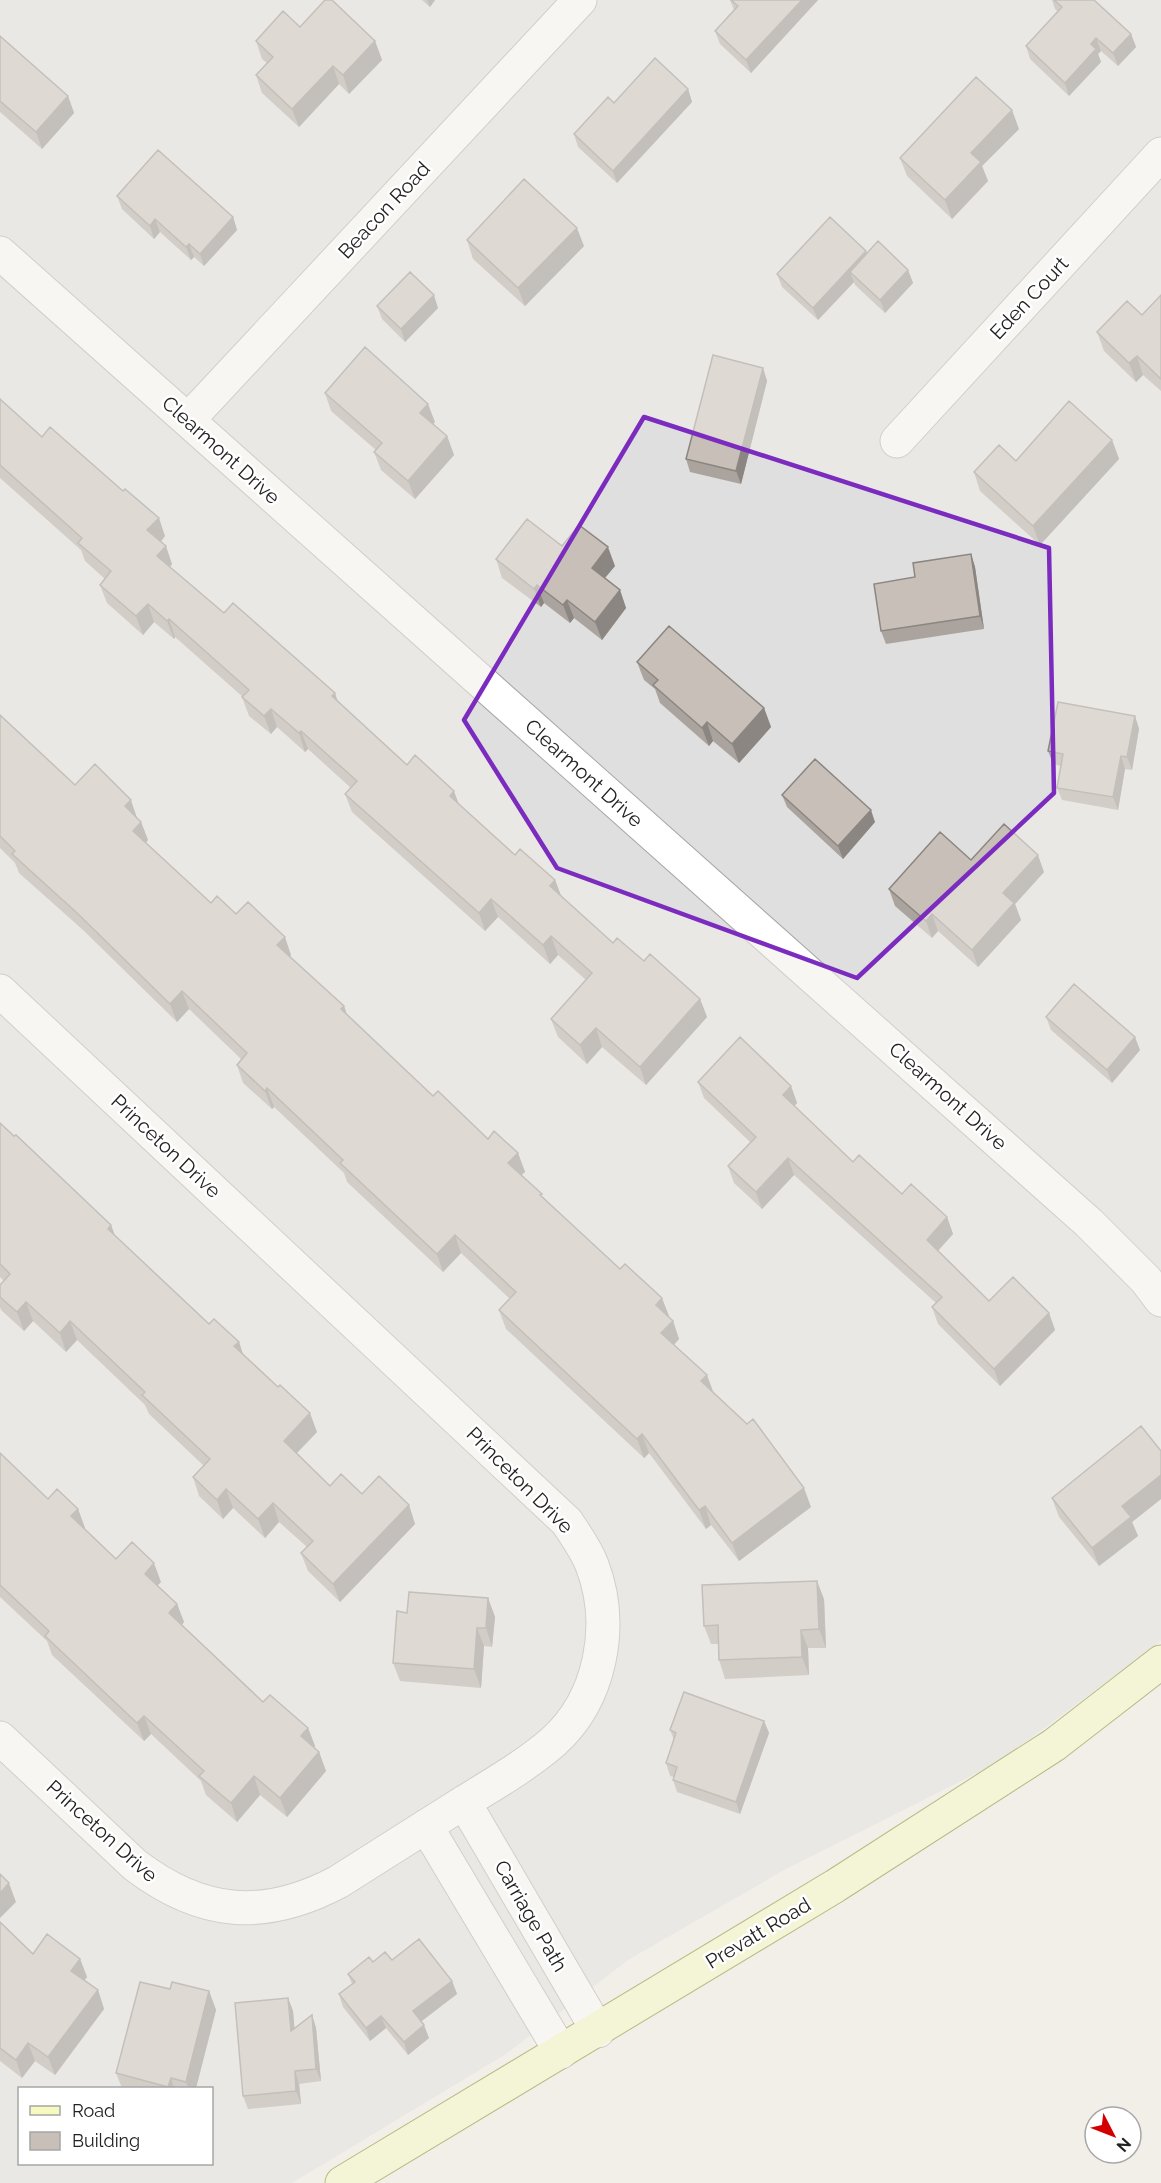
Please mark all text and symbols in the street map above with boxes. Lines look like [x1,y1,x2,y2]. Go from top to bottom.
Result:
street label: Beacon Road [333,157,435,263]
street label: Eden Court [985,252,1073,344]
street label: Clearmont Drive [157,391,285,509]
street label: Clearmont Drive [520,714,648,832]
street label: Clearmont Drive [884,1037,1012,1155]
street label: Princeton Drive [106,1089,226,1203]
street label: Princeton Drive [462,1422,578,1538]
street label: Princeton Drive [42,1775,163,1887]
street label: Carriage Path [489,1856,573,1976]
street label: Prevatt Road [701,1892,815,1974]
legend [18,2087,213,2165]
text: Road [72,2100,115,2121]
north arrow [1083,2105,1143,2165]
text: Building [72,2130,140,2151]
text: N [1113,2134,1135,2156]

